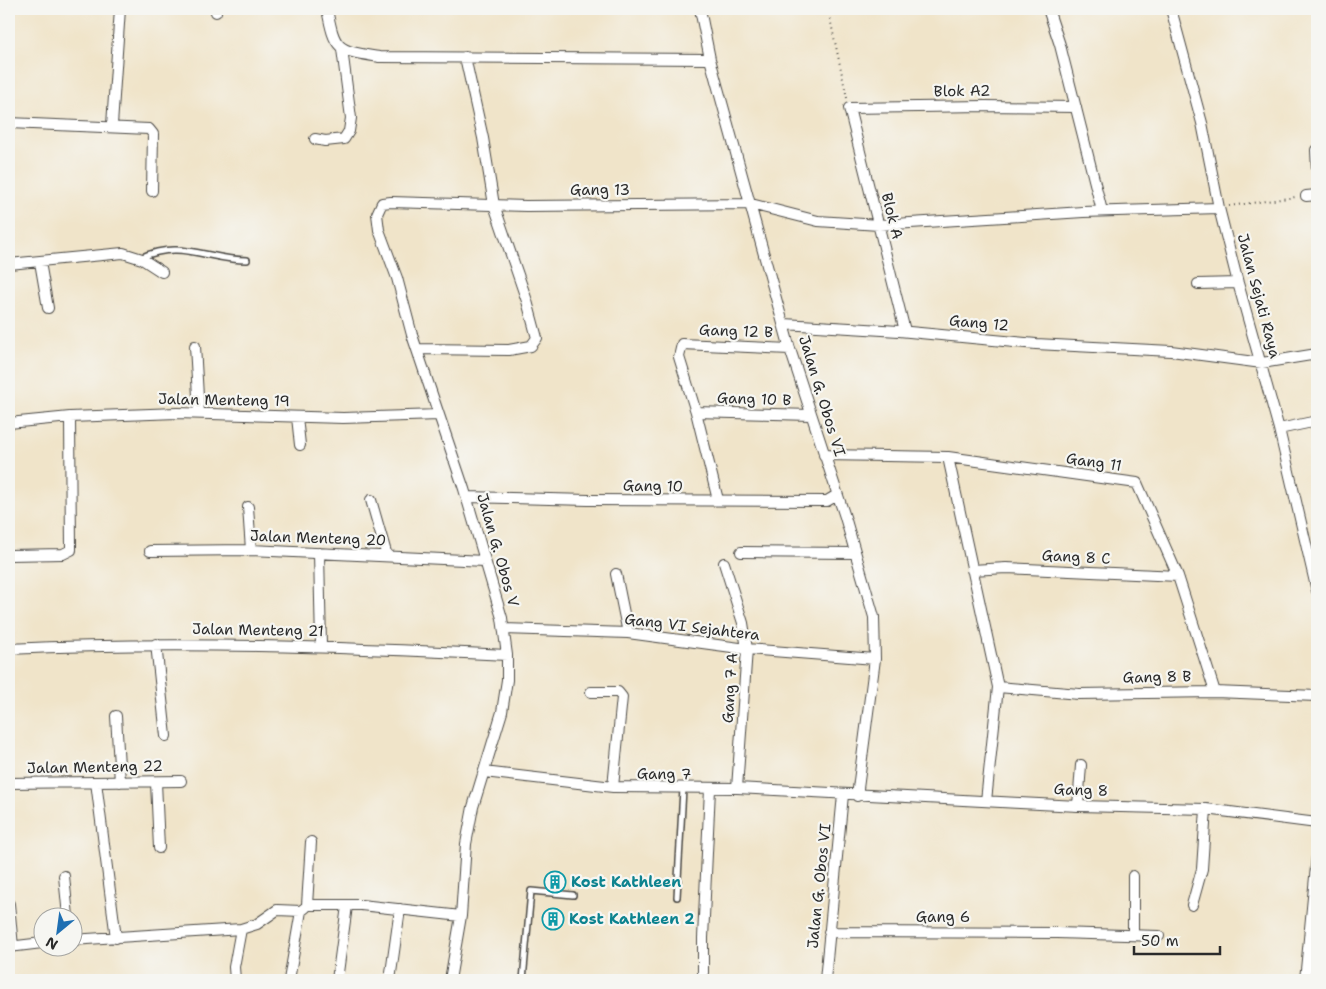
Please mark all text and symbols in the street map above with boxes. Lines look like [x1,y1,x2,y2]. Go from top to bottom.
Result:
street label: Blok A2 [933,81,991,101]
street label: Gang 13 [570,180,630,200]
street label: Blok A [877,191,907,241]
street label: Jalan Sejati Raya [1233,231,1285,361]
street label: Gang 12 [948,310,1010,336]
street label: Gang 12 B [699,320,773,342]
street label: Jalan G. Obos VI [794,333,850,459]
street label: Gang 10 B [717,388,792,410]
street label: Jalan Menteng 19 [158,389,290,411]
street label: Gang 11 [1065,448,1123,476]
street label: Gang 10 [623,475,683,497]
street label: Jalan G. Obos V [472,491,524,609]
street label: Jalan Menteng 20 [250,526,386,550]
street label: Gang 8 C [1041,545,1111,569]
street label: Gang VI Sejahtera [623,609,761,645]
street label: Jalan Menteng 21 [192,619,324,641]
street label: Gang 7 A [718,652,742,724]
street label: Gang 8 B [1123,666,1192,688]
street label: Jalan Menteng 22 [27,756,163,778]
street label: Gang 7 [637,764,691,784]
street label: Gang 8 [1053,779,1109,801]
street label: Jalan G. Obos VI [802,823,836,949]
building icon: Kost Kathleen [543,870,567,894]
place label: Kost Kathleen [571,872,681,892]
north arrow [32,906,82,956]
building icon: Kost Kathleen 2 [541,907,565,931]
street label: Gang 6 [916,907,970,927]
place label: Kost Kathleen 2 [569,909,695,929]
scale bar [1134,924,1220,956]
text: 50 m [1141,931,1179,951]
text: N [42,933,61,954]

